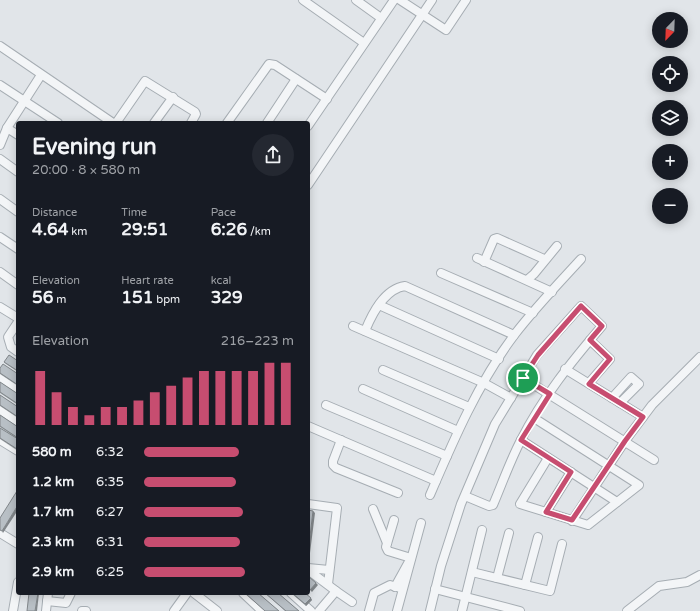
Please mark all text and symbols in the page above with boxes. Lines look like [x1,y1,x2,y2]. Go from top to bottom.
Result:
north arrow [652,12,688,48]
map controls [652,12,688,224]
button: locate [652,56,688,92]
button: layers [652,100,688,136]
text: Evening run [32,134,157,160]
button: share [252,134,294,176]
button: + [652,144,688,180]
text: 20:00 · 8 × 580 m [32,162,140,178]
button: − [652,188,688,224]
text: Distance [32,206,77,219]
text: Time [121,206,147,219]
text: Pace [211,206,236,219]
text: 4.64 [32,219,68,240]
text: 29:51 [121,219,168,240]
text: 6:26 [211,219,247,240]
text: km [68,225,87,238]
text: /km [247,225,271,238]
text: Elevation [32,274,80,287]
text: Heart rate [121,274,174,287]
text: kcal [211,274,231,287]
text: 56 [32,287,53,308]
text: 151 [121,287,153,308]
text: 329 [211,287,243,308]
text: m [53,293,66,306]
text: bpm [153,293,180,306]
text: Elevation [32,333,89,349]
text: 216–223 m [221,333,294,349]
pin [506,361,540,395]
icon: arrive [512,367,534,389]
text: 580 m [32,444,72,460]
text: 6:32 [96,444,124,460]
text: 1.2 km [32,474,74,490]
text: 6:35 [96,474,124,490]
text: 1.7 km [32,504,74,520]
text: 6:27 [96,504,124,520]
text: 2.3 km [32,534,74,550]
text: 6:31 [96,534,124,550]
text: 2.9 km [32,564,74,580]
text: 6:25 [96,564,124,580]

